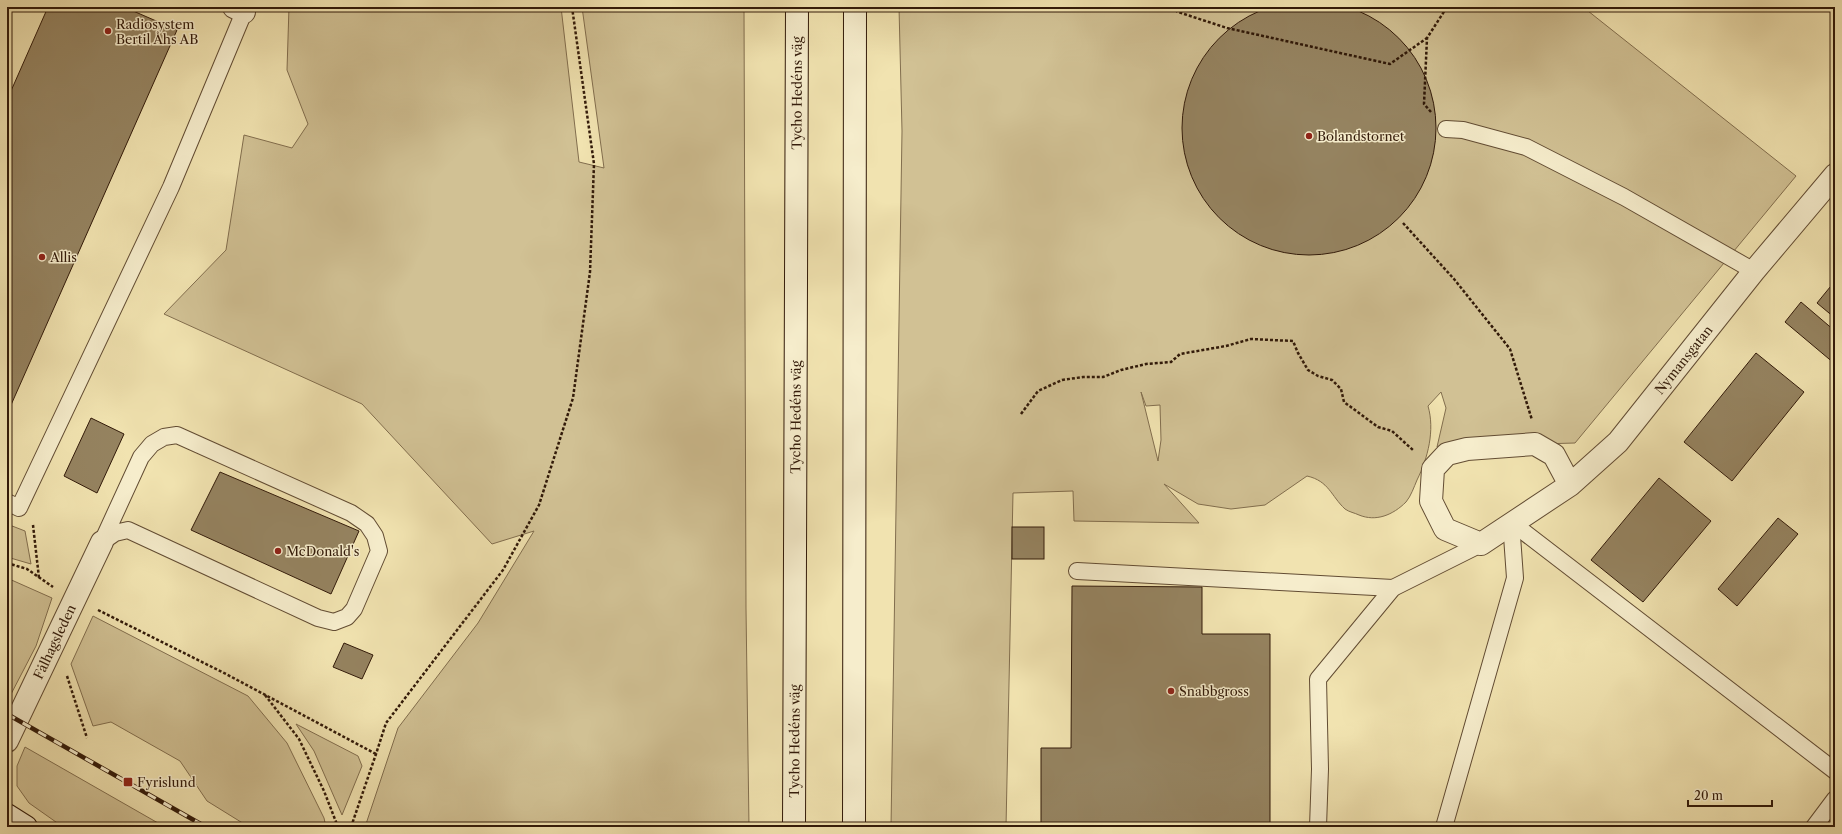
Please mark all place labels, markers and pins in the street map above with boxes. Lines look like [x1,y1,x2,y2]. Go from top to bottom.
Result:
place label: Radiosystem Bertil Åhs AB [116,16,198,47]
marker: Radiosystem Bertil Åhs AB [103,26,113,36]
place label: Bolandstornet [1317,128,1405,144]
marker: Bolandstornet [1304,131,1314,141]
place label: Allis [49,249,77,265]
marker: Allis [37,252,47,262]
place label: McDonald's [286,543,360,559]
marker: McDonald's [273,546,283,556]
place label: Snabbgross [1179,683,1249,699]
marker: Snabbgross [1166,686,1176,696]
place label: Fyrislund [137,774,196,790]
marker: Fyrislund [122,776,134,788]

